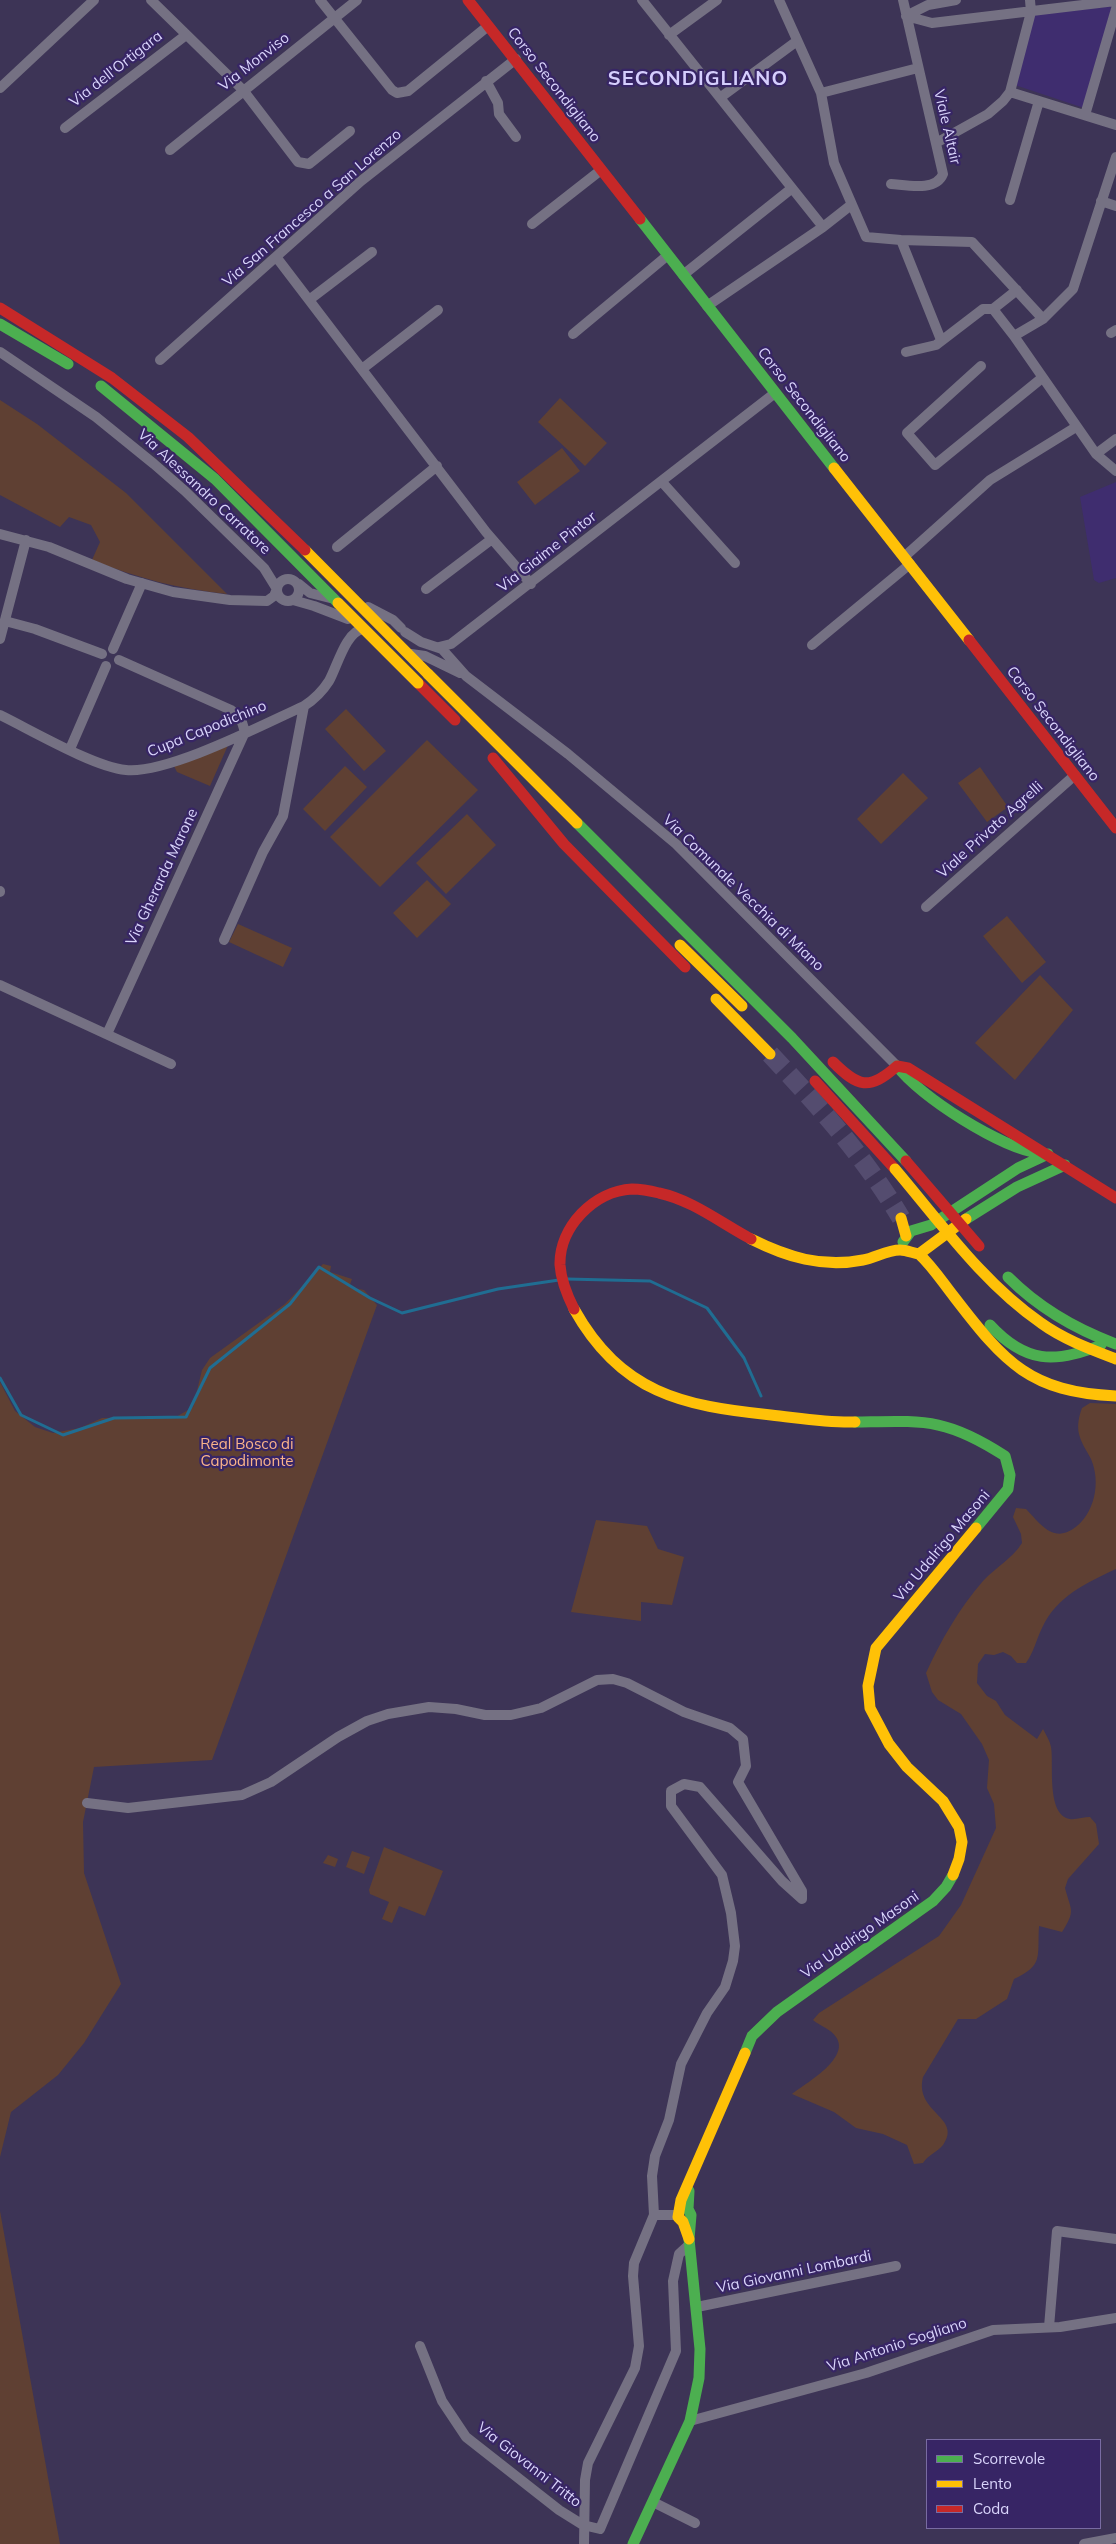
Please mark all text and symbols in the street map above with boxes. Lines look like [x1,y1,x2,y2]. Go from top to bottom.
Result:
street label: Corso Secondigliano [504,24,604,146]
street label: Via dell'Ortigara [66,27,166,111]
street label: Via Monviso [215,29,293,95]
district label: SECONDIGLIANO [606,67,790,91]
street label: Viale Altair [930,88,964,166]
street label: Via San Francesco a San Lorenzo [219,125,405,291]
street label: Corso Secondigliano [754,344,854,466]
street label: Via Alessandro Carratore [134,426,274,558]
street label: Via Giaime Pintor [494,508,600,596]
street label: Corso Secondigliano [1003,663,1103,785]
street label: Cupa Capodichino [145,697,269,761]
street label: Viale Privato Agrelli [933,778,1047,882]
street label: Via Gherarda Marone [122,806,202,948]
street label: Via Comunale Vecchia di Miano [659,811,827,975]
park label: Real Bosco di Capodimonte [200,1435,294,1470]
street label: Via Udalrigo Masoni [890,1486,994,1606]
street label: Via Udalrigo Masoni [797,1887,923,1983]
street label: Via Giovanni Lombardi [715,2247,873,2297]
street label: Via Antonio Sogliano [825,2314,969,2376]
street label: Via Giovanni Tritto [473,2419,585,2511]
legend [926,2439,1101,2529]
text: Scorrevole [973,2449,1045,2468]
text: Lento [973,2474,1012,2493]
text: Coda [973,2499,1009,2518]

